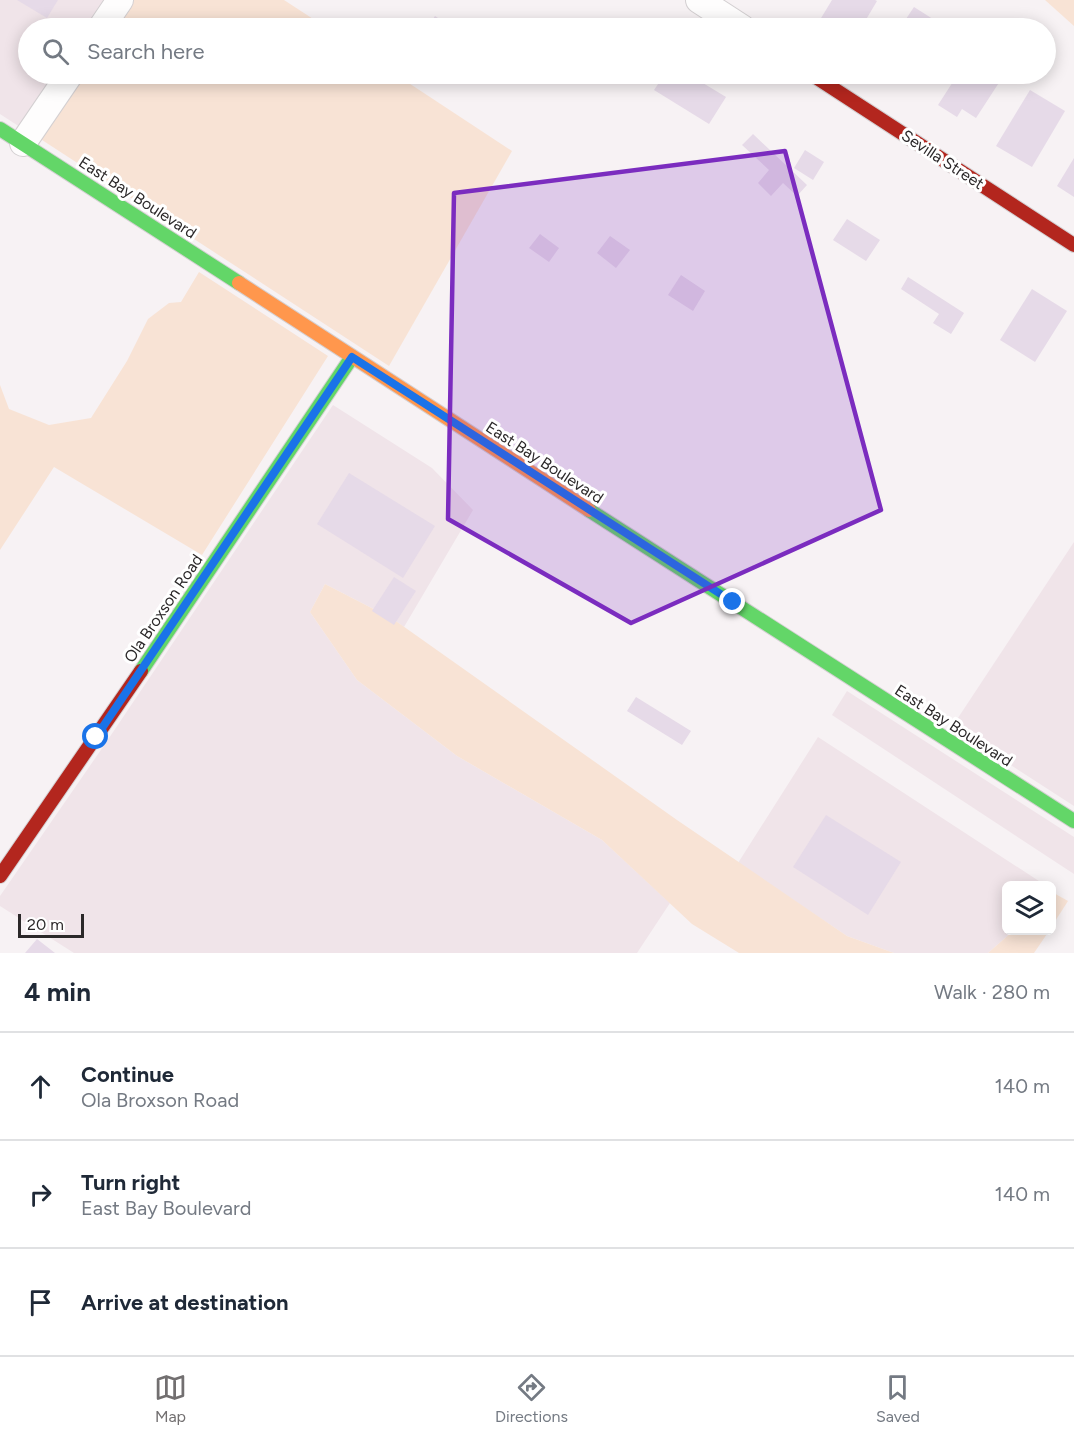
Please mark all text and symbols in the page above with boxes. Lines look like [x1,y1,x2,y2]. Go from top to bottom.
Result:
search box [18,18,1056,84]
icon: search [39,35,72,68]
text: Search here [87,38,205,65]
street label: Sevilla Street [898,126,987,193]
street label: East Bay Boulevard [75,152,200,243]
street label: East Bay Boulevard [482,417,607,508]
street label: Ola Broxson Road [120,551,207,666]
route end [719,588,745,614]
street label: East Bay Boulevard [891,680,1016,771]
route start [82,723,108,749]
map controls [1002,881,1056,935]
button: layers [1002,881,1056,935]
scale bar [18,911,84,938]
text: 20 m [27,915,64,934]
text: 4 min [24,976,91,1008]
text: Walk · 280 m [934,980,1050,1004]
text: Continue [81,1061,174,1088]
icon: ahead [24,1070,57,1103]
text: 140 m [995,1074,1050,1098]
text: Ola Broxson Road [81,1088,239,1112]
text: Turn right [81,1169,180,1196]
icon: right [24,1178,57,1211]
text: 140 m [995,1182,1050,1206]
text: East Bay Boulevard [81,1196,251,1220]
icon: arrive [24,1286,57,1319]
text: Arrive at destination [81,1289,289,1316]
tab: Map [154,1371,187,1426]
tab: Directions [495,1371,568,1426]
tab: Saved [876,1371,920,1426]

